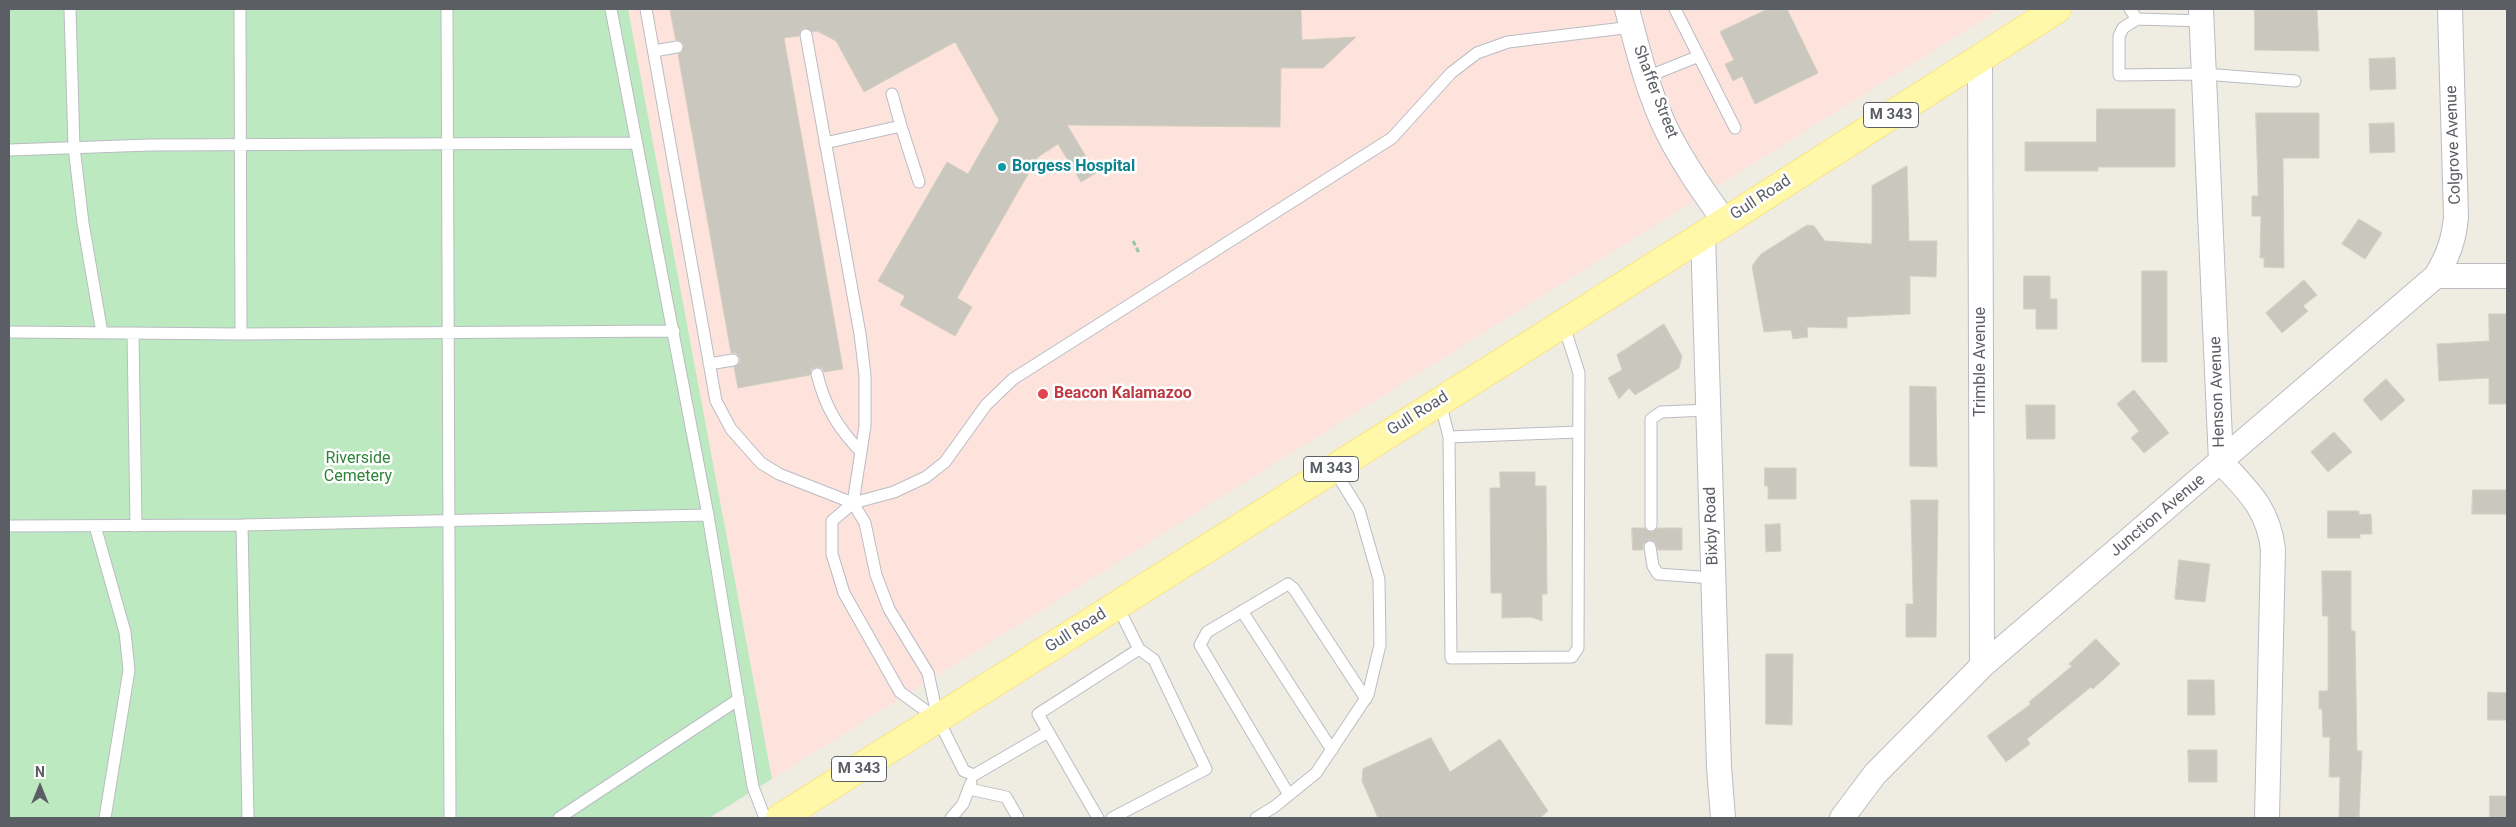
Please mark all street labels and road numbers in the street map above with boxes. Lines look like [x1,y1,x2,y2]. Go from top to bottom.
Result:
street label: Shaffer Street [1628,43,1682,141]
street label: Colgrove Avenue [2442,85,2466,205]
road number: M 343 [1864,102,1918,128]
street label: Gull Road [1727,171,1795,225]
street label: Trimble Avenue [1971,307,1991,417]
street label: Henson Avenue [2206,336,2230,448]
street label: Gull Road [1384,388,1452,440]
road number: M 343 [1304,456,1358,482]
street label: Junction Avenue [2107,471,2209,561]
street label: Bixby Road [1701,486,1723,566]
street label: Gull Road [1042,605,1110,657]
road number: M 343 [832,756,886,782]

